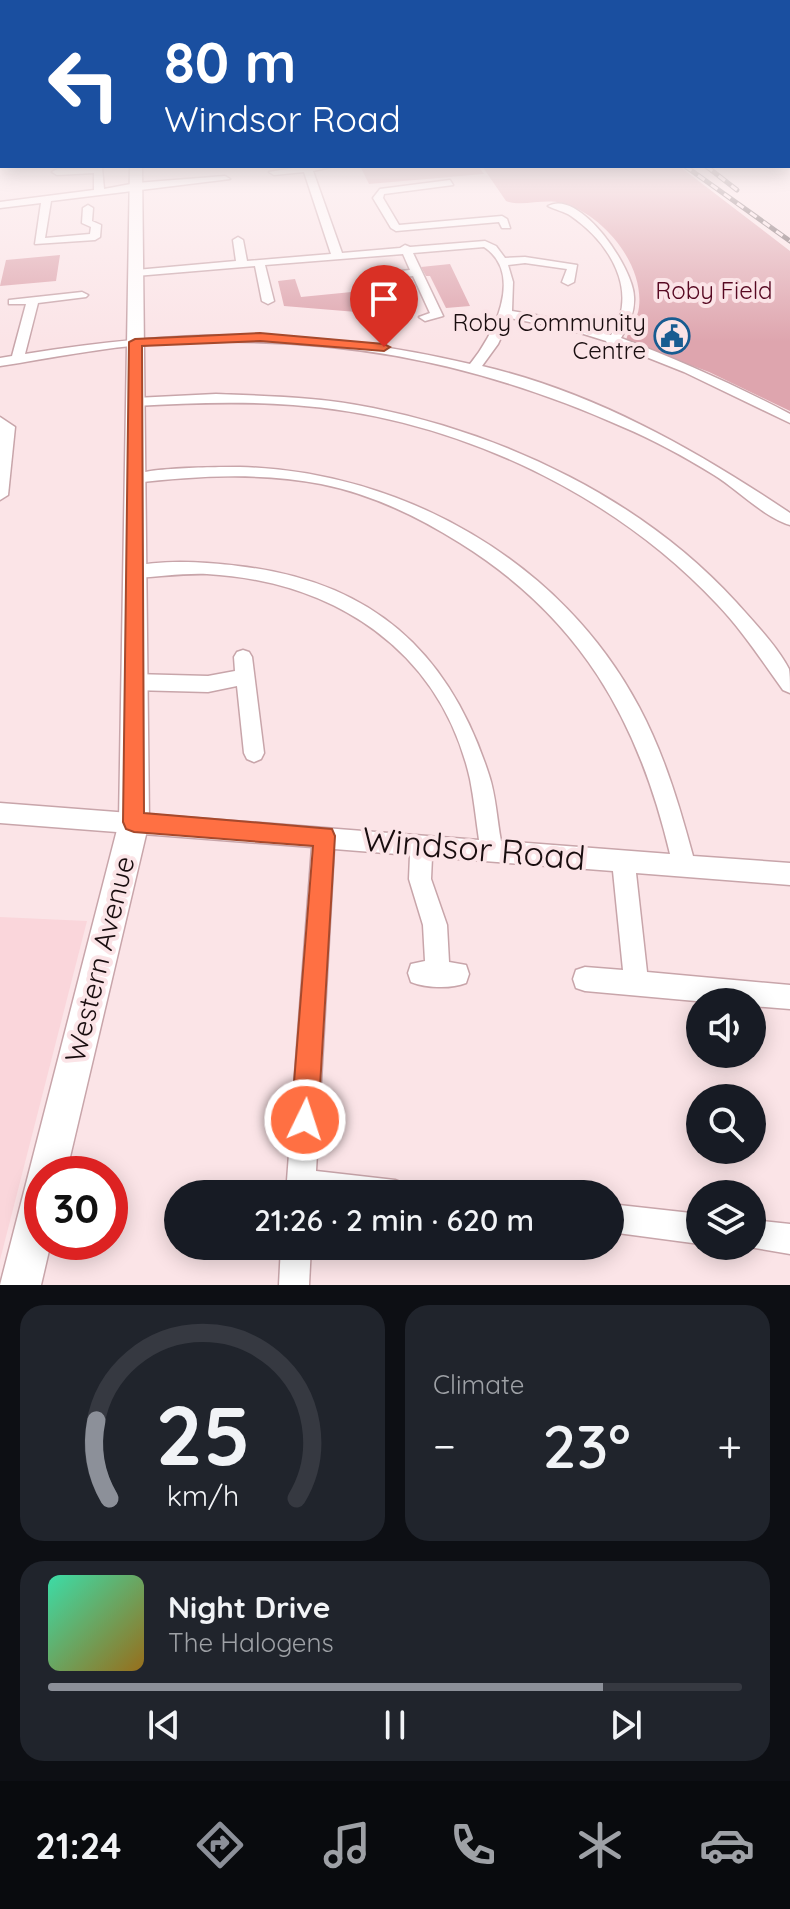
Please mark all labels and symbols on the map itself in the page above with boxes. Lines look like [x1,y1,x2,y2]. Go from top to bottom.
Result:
pin [350,265,418,347]
park label: Roby Field [655,275,773,305]
place label: Roby Community Centre [452,307,646,365]
public building icon: Roby Community Centre [653,317,691,355]
street label: Windsor Road [361,817,587,879]
street label: Western Avenue [56,852,142,1066]
position arrow [263,1078,347,1162]
speed limit sign: 30 [24,1156,128,1260]

